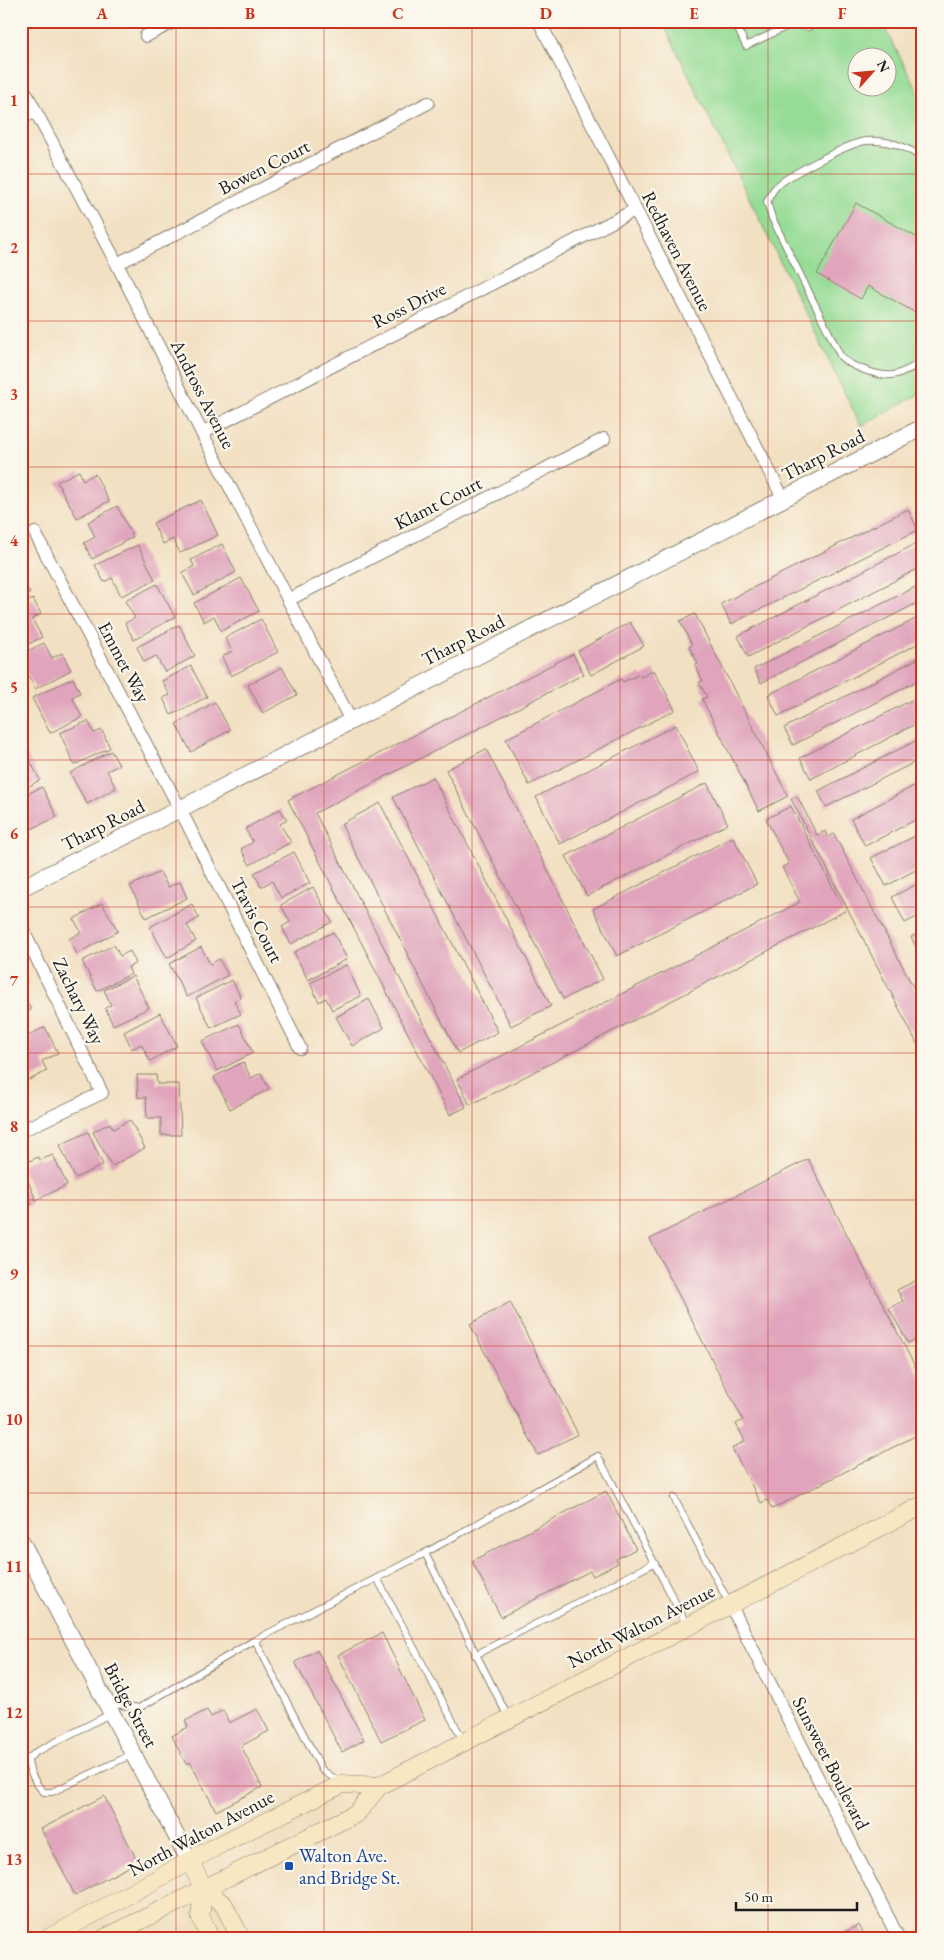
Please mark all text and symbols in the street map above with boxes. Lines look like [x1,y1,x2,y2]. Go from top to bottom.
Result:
text: A [95,3,108,24]
text: B [245,3,255,24]
text: C [392,3,404,24]
text: D [540,3,552,24]
text: E [689,3,699,24]
text: F [838,3,847,24]
north arrow [846,48,896,98]
text: N [873,57,894,76]
text: 1 [10,90,18,111]
street label: Bowen Court [214,133,314,201]
street label: Redhaven Avenue [636,187,718,315]
text: 2 [10,237,19,258]
street label: Ross Drive [368,276,450,334]
street label: Andross Avenue [164,334,241,453]
text: 3 [10,384,18,405]
street label: Tharp Road [777,423,869,487]
street label: Klamt Court [390,470,486,536]
text: 4 [10,530,19,551]
street label: Tharp Road [417,608,509,672]
street label: Emmet Way [92,617,156,708]
text: 5 [10,677,18,698]
street label: Tharp Road [57,793,149,857]
text: 6 [10,823,19,844]
street label: Travis Court [225,873,289,967]
street label: Zachary Way [47,953,111,1049]
text: 7 [10,970,19,991]
text: 8 [10,1116,18,1137]
text: 9 [10,1263,19,1284]
text: 10 [6,1409,23,1430]
text: 11 [6,1556,22,1577]
street label: North Walton Avenue [563,1578,719,1674]
street label: Bridge Street [98,1658,164,1752]
street label: Sunsweet Boulevard [787,1692,875,1834]
text: 12 [6,1702,23,1723]
street label: North Walton Avenue [124,1784,278,1882]
place label: Walton Ave. and Bridge St. [299,1843,400,1890]
text: 13 [6,1849,22,1870]
marker: Walton Ave. and Bridge St. [283,1860,295,1872]
scale bar [736,1880,858,1912]
text: 50 m [744,1887,773,1906]

